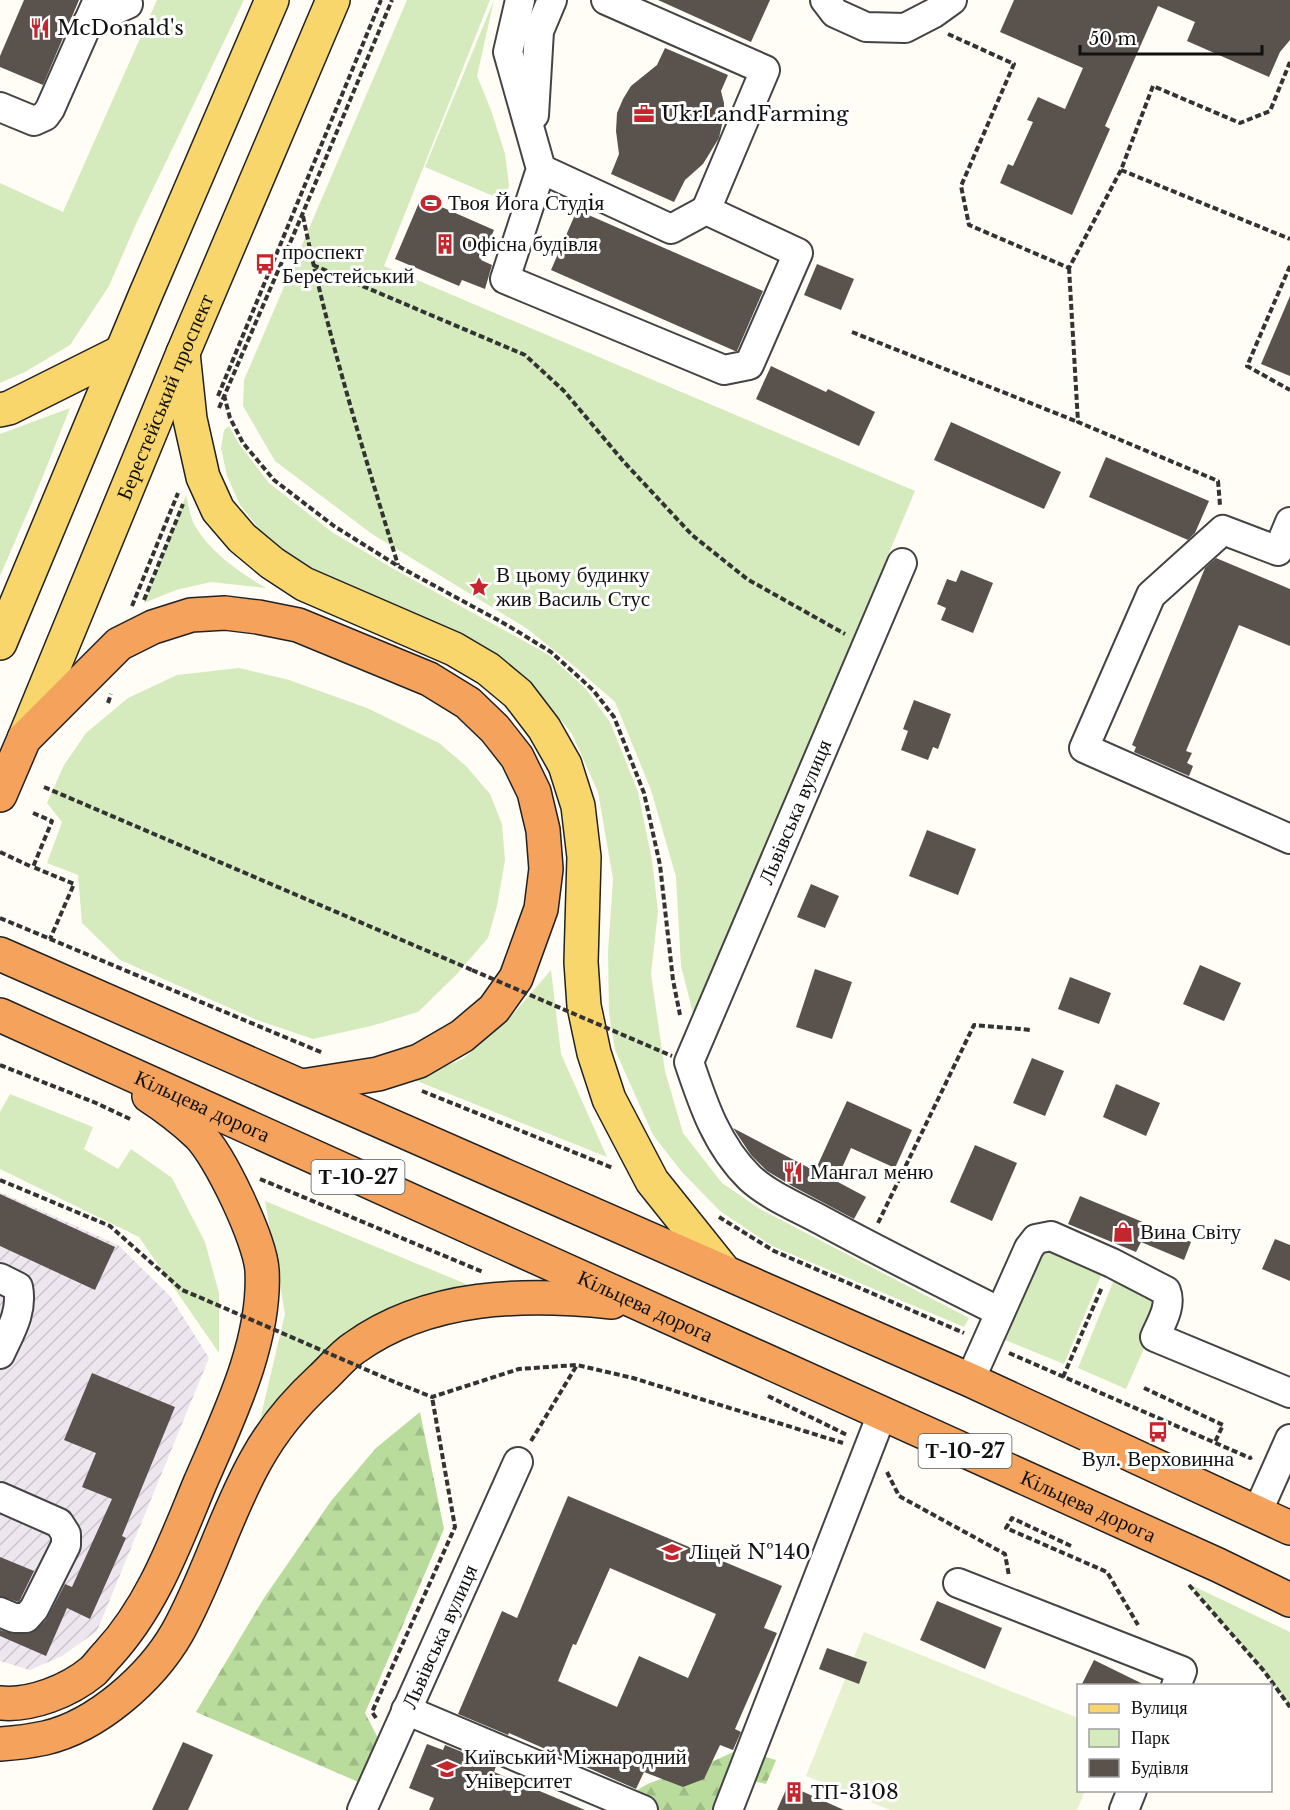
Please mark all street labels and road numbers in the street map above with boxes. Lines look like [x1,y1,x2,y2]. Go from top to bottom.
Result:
street label: Берестейський проспект [111,290,219,504]
street label: Львівська вулиця [753,735,837,888]
street label: Кільцева дорога [131,1065,275,1148]
road number: Т-10-27 [312,1160,404,1194]
street label: Кільцева дорога [574,1265,718,1348]
road number: Т-10-27 [918,1434,1012,1468]
street label: Кільцева дорога [1016,1465,1161,1548]
street label: Львівська вулиця [396,1560,483,1713]

